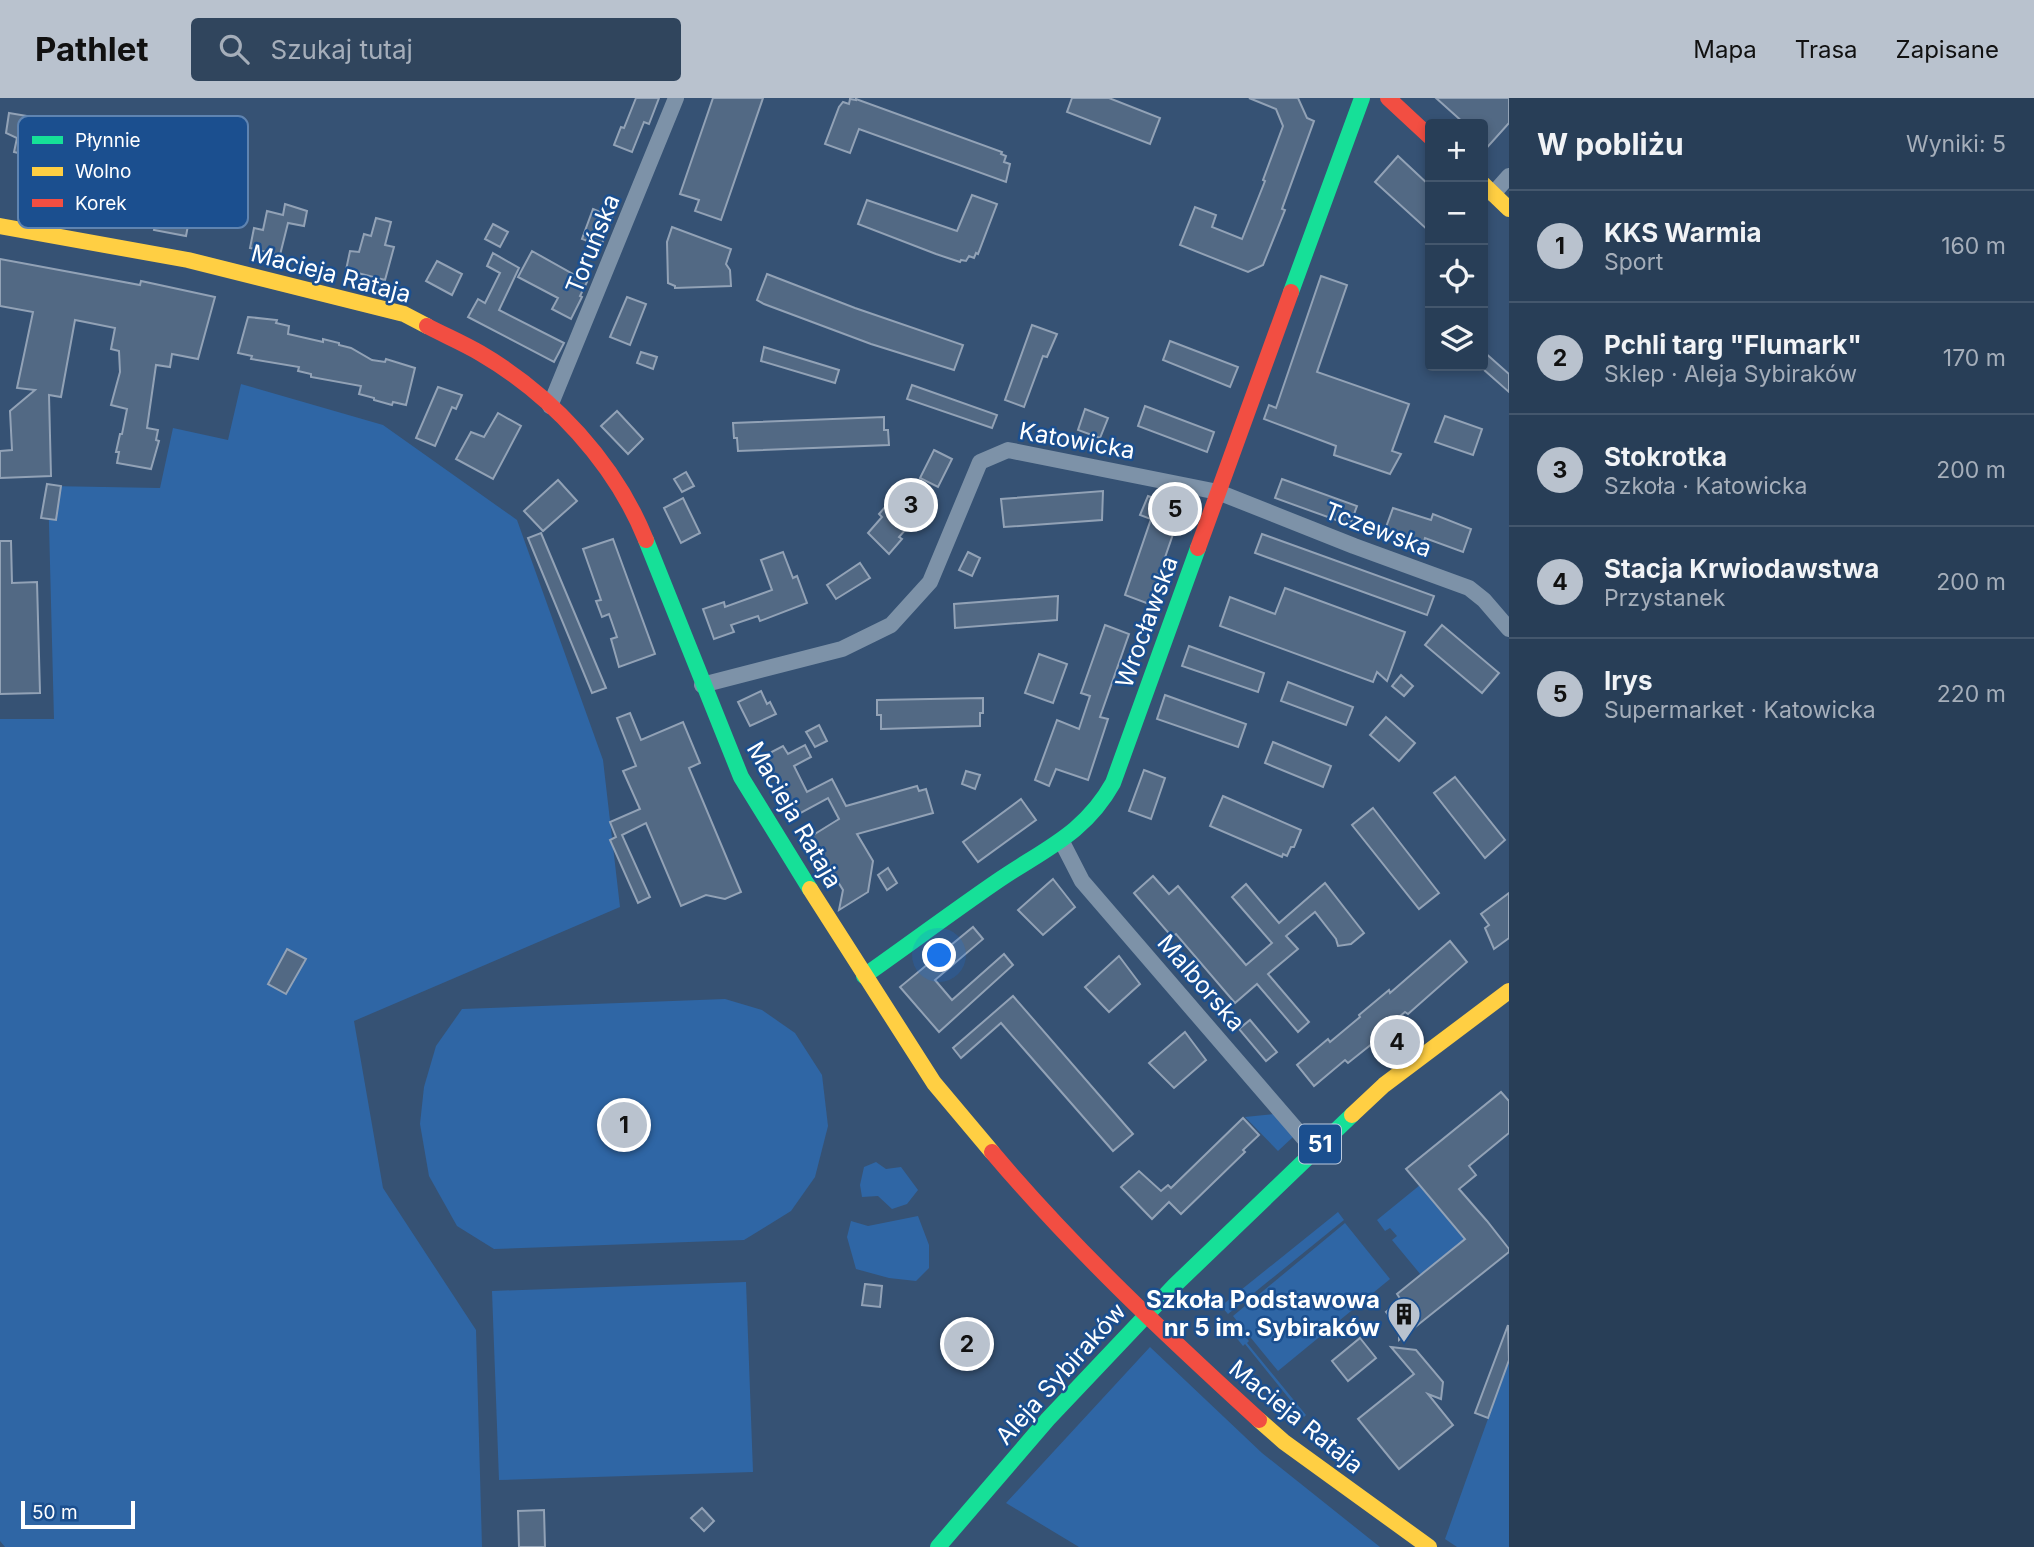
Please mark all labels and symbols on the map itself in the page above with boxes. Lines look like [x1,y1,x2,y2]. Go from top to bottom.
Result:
legend [18,116,248,228]
text: Płynnie [75,129,141,152]
text: Wolno [75,160,131,183]
street label: Toruńska [559,190,626,298]
text: Korek [75,192,127,215]
street label: Macieja Rataja [248,238,414,309]
street label: Katowicka [1017,416,1137,465]
pin: 3 [888,479,934,531]
pin: 5 [1152,483,1198,535]
street label: Tczewska [1321,496,1436,563]
street label: Wrocławska [1109,552,1184,692]
street label: Macieja Rataja [741,736,848,893]
street label: Malborska [1152,928,1251,1037]
your location [922,938,956,972]
pin: 4 [1374,1016,1420,1068]
pin: 1 [601,1099,647,1151]
road number: 51 [1299,1124,1341,1163]
place label: Szkoła Podstawowa nr 5 im. Sybiraków [1146,1285,1381,1342]
building icon: Szkoła Podstawowa nr 5 im. Sybiraków [1385,1295,1423,1344]
street label: Aleja Sybiraków [989,1297,1132,1450]
pin: 2 [944,1318,990,1370]
street label: Macieja Rataja [1223,1354,1369,1480]
scale bar [21,1498,135,1530]

